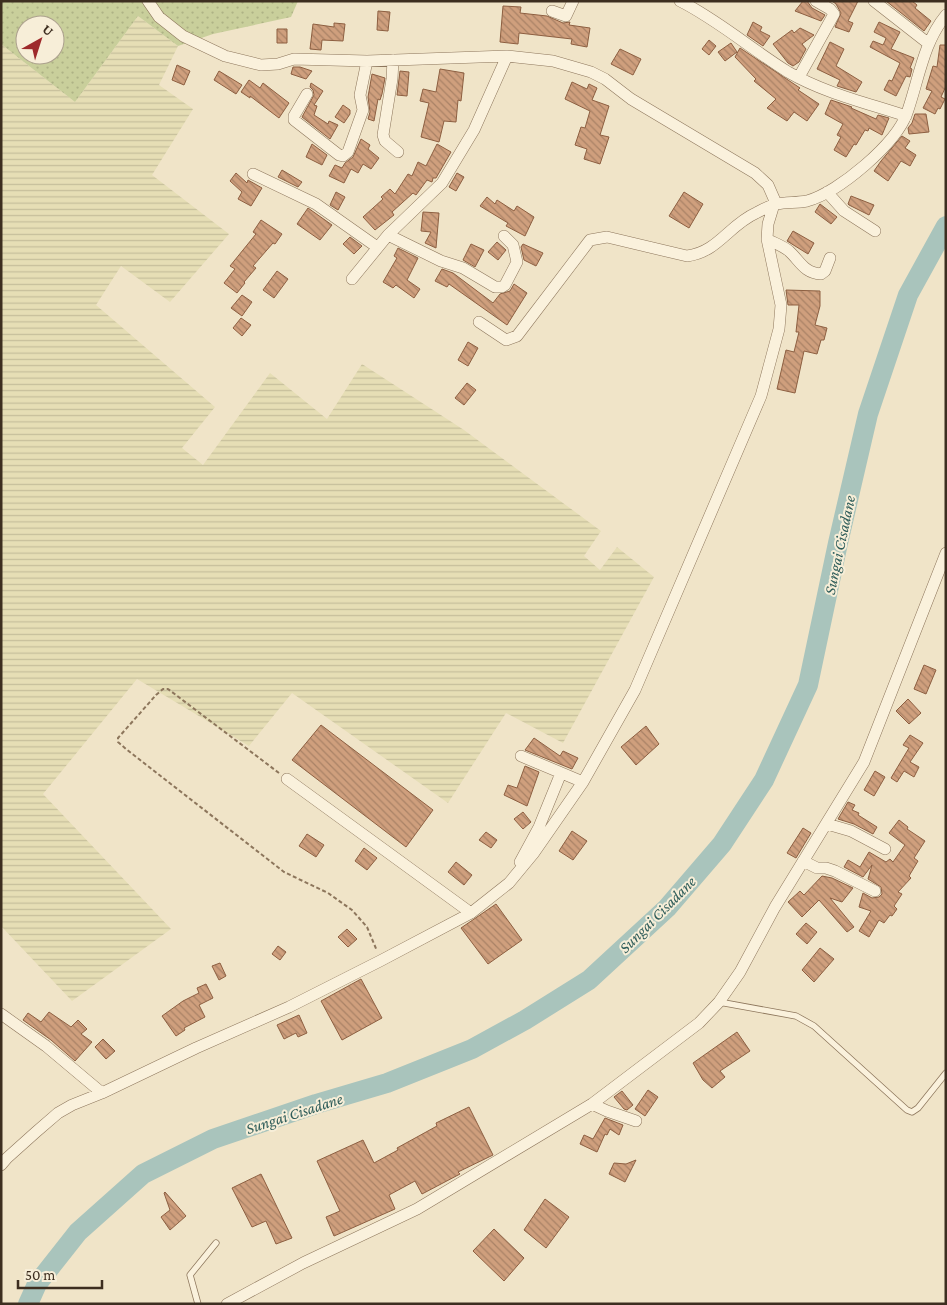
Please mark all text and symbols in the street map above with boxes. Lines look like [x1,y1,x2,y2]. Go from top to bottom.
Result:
north arrow [15,15,65,65]
text: U [39,21,57,39]
water label: Sungai Cisadane [821,494,859,596]
water label: Sungai Cisadane [616,873,700,957]
water label: Sungai Cisadane [244,1090,345,1138]
scale bar [18,1258,101,1290]
text: 50 m [25,1267,55,1283]

